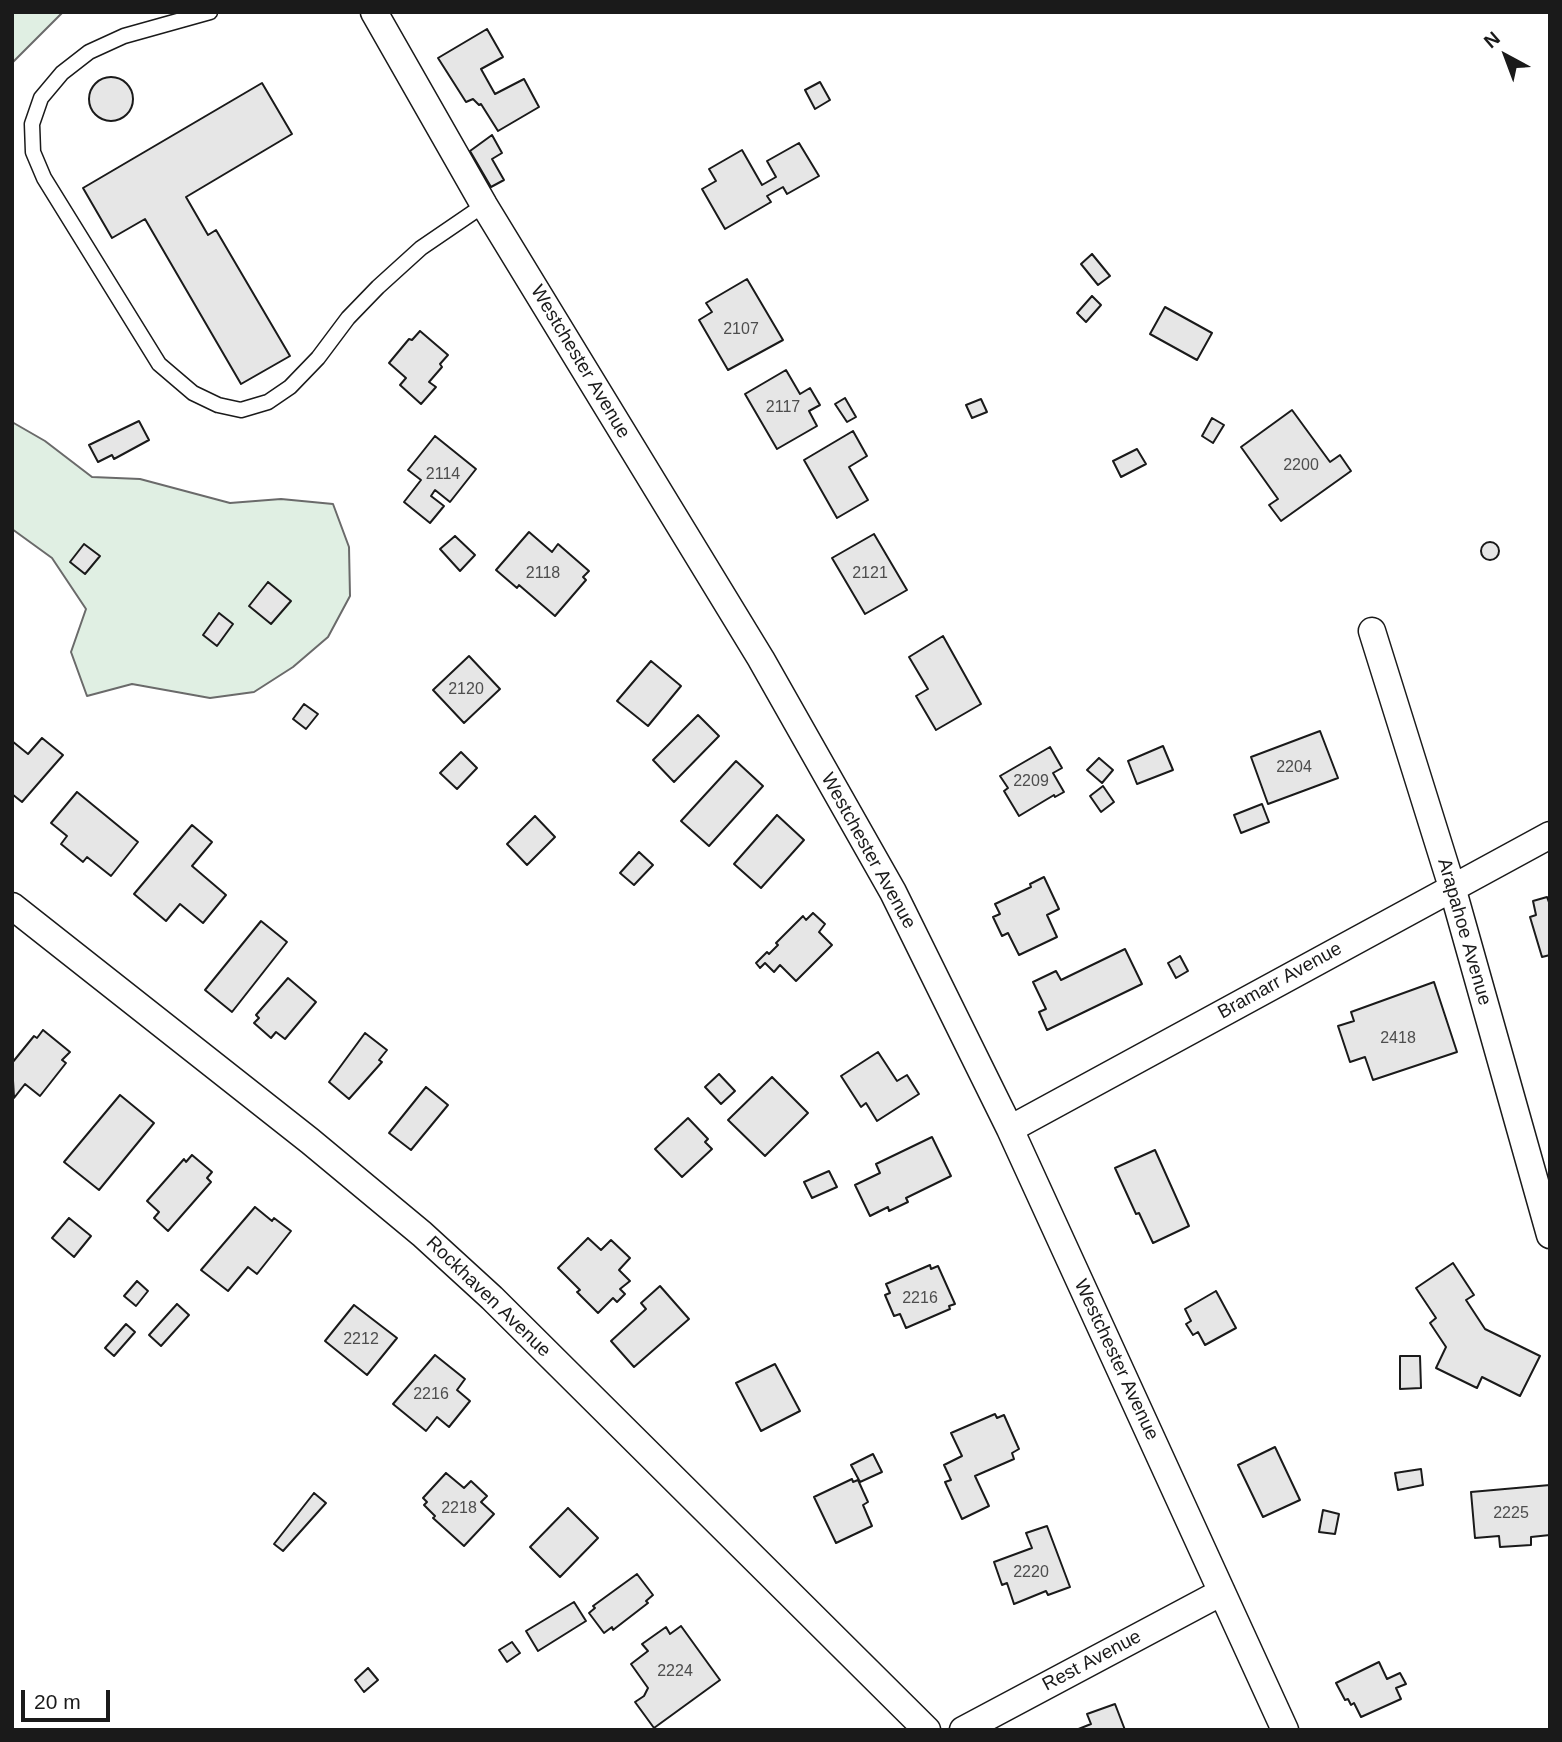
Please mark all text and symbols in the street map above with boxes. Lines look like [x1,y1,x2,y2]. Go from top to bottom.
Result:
north arrow [1471,21,1541,91]
text: N [1480,27,1504,52]
street label: Westchester Avenue [525,281,635,443]
house number: 2107 [723,320,759,340]
house number: 2117 [766,398,800,418]
house number: 2200 [1283,456,1319,476]
house number: 2114 [426,465,460,485]
house number: 2118 [526,564,560,584]
house number: 2121 [852,564,888,584]
house number: 2120 [448,680,484,700]
house number: 2204 [1276,758,1312,778]
street label: Westchester Avenue [816,769,920,933]
house number: 2209 [1013,772,1049,792]
street label: Arapahoe Avenue [1432,856,1496,1008]
street label: Bramarr Avenue [1214,938,1346,1024]
house number: 2418 [1380,1029,1416,1049]
street label: Rockhaven Avenue [421,1232,555,1362]
street label: Westchester Avenue [1069,1276,1163,1444]
house number: 2216 [902,1289,938,1309]
house number: 2212 [343,1330,379,1350]
house number: 2216 [413,1385,449,1405]
house number: 2218 [441,1499,477,1519]
house number: 2225 [1493,1504,1529,1524]
house number: 2220 [1013,1563,1049,1583]
street label: Rest Avenue [1039,1625,1145,1697]
house number: 2224 [657,1662,693,1682]
scale bar [24,1676,114,1720]
text: 20 m [34,1690,81,1713]

